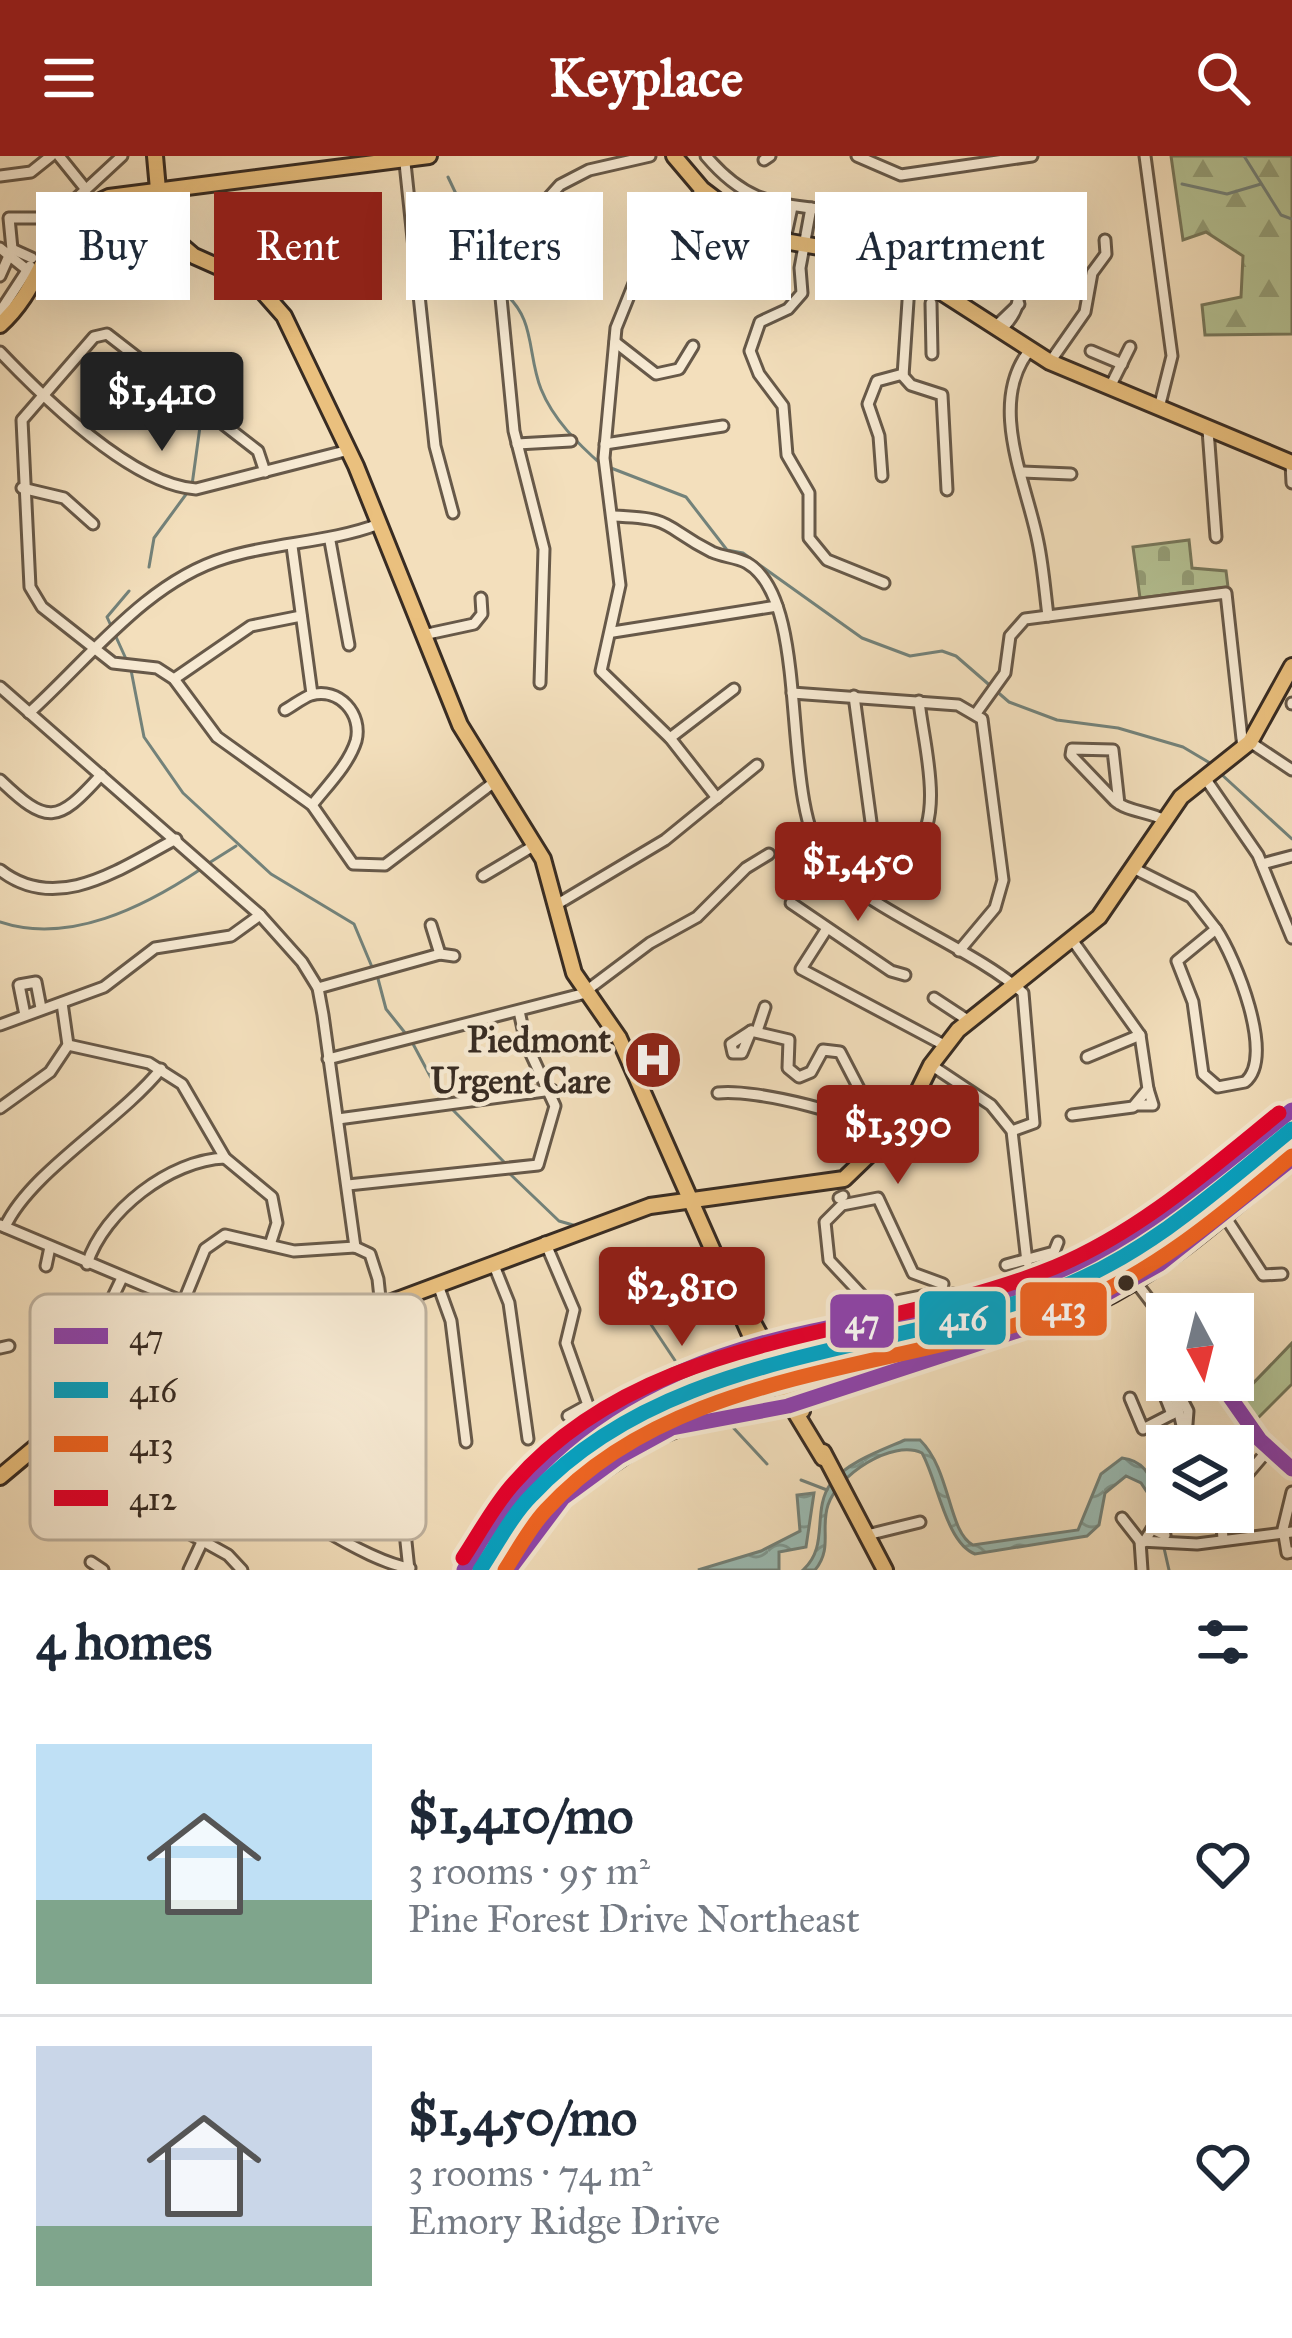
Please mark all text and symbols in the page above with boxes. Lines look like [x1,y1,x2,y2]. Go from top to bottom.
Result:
icon: menu [36,45,102,111]
text: Keyplace [549,45,743,111]
icon: search [1190,45,1256,111]
chip: Buy [36,192,190,300]
chip: Rent [214,192,382,300]
chip: Filters [406,192,603,300]
chip: New [627,192,791,300]
chip: Apartment [815,192,1087,300]
pin: $1,410 [64,352,260,454]
text: $1,410 [107,367,217,415]
pin: $1,450 [760,822,956,924]
text: $1,450 [802,837,914,885]
place label: Piedmont Urgent Care [430,1018,611,1103]
hospital icon: Piedmont Urgent Care [622,1029,684,1091]
pin: $1,390 [800,1085,996,1187]
text: $1,390 [844,1100,952,1148]
pin: $2,810 [584,1247,780,1349]
text: $2,810 [626,1262,738,1310]
unlabelled marker [1115,1272,1137,1294]
line badge: 413 [1018,1280,1109,1338]
line badge: 416 [917,1289,1008,1347]
text: 413 [1042,1289,1086,1329]
line badge: 47 [828,1292,896,1350]
north arrow [1146,1293,1254,1401]
map controls [1146,1293,1254,1533]
legend [30,1294,426,1540]
text: 416 [939,1299,989,1339]
text: 47 [845,1302,879,1342]
text: 47 [129,1317,164,1357]
text: 416 [129,1371,178,1411]
text: 413 [129,1425,174,1465]
button: layers [1146,1425,1254,1533]
text: 412 [129,1479,177,1519]
icon: filters [1190,1609,1256,1675]
text: 4 homes [36,1611,212,1673]
text: $1,410/mo [408,1785,633,1847]
icon: home [132,1792,276,1936]
icon: heart [1190,1831,1256,1897]
text: 3 rooms · 95 m² [408,1847,650,1895]
text: Pine Forest Drive Northeast [408,1895,860,1943]
text: $1,450/mo [408,2087,637,2149]
icon: home [132,2094,276,2238]
icon: heart [1190,2133,1256,2199]
text: 3 rooms · 74 m² [408,2149,653,2197]
text: Emory Ridge Drive [408,2197,720,2245]

